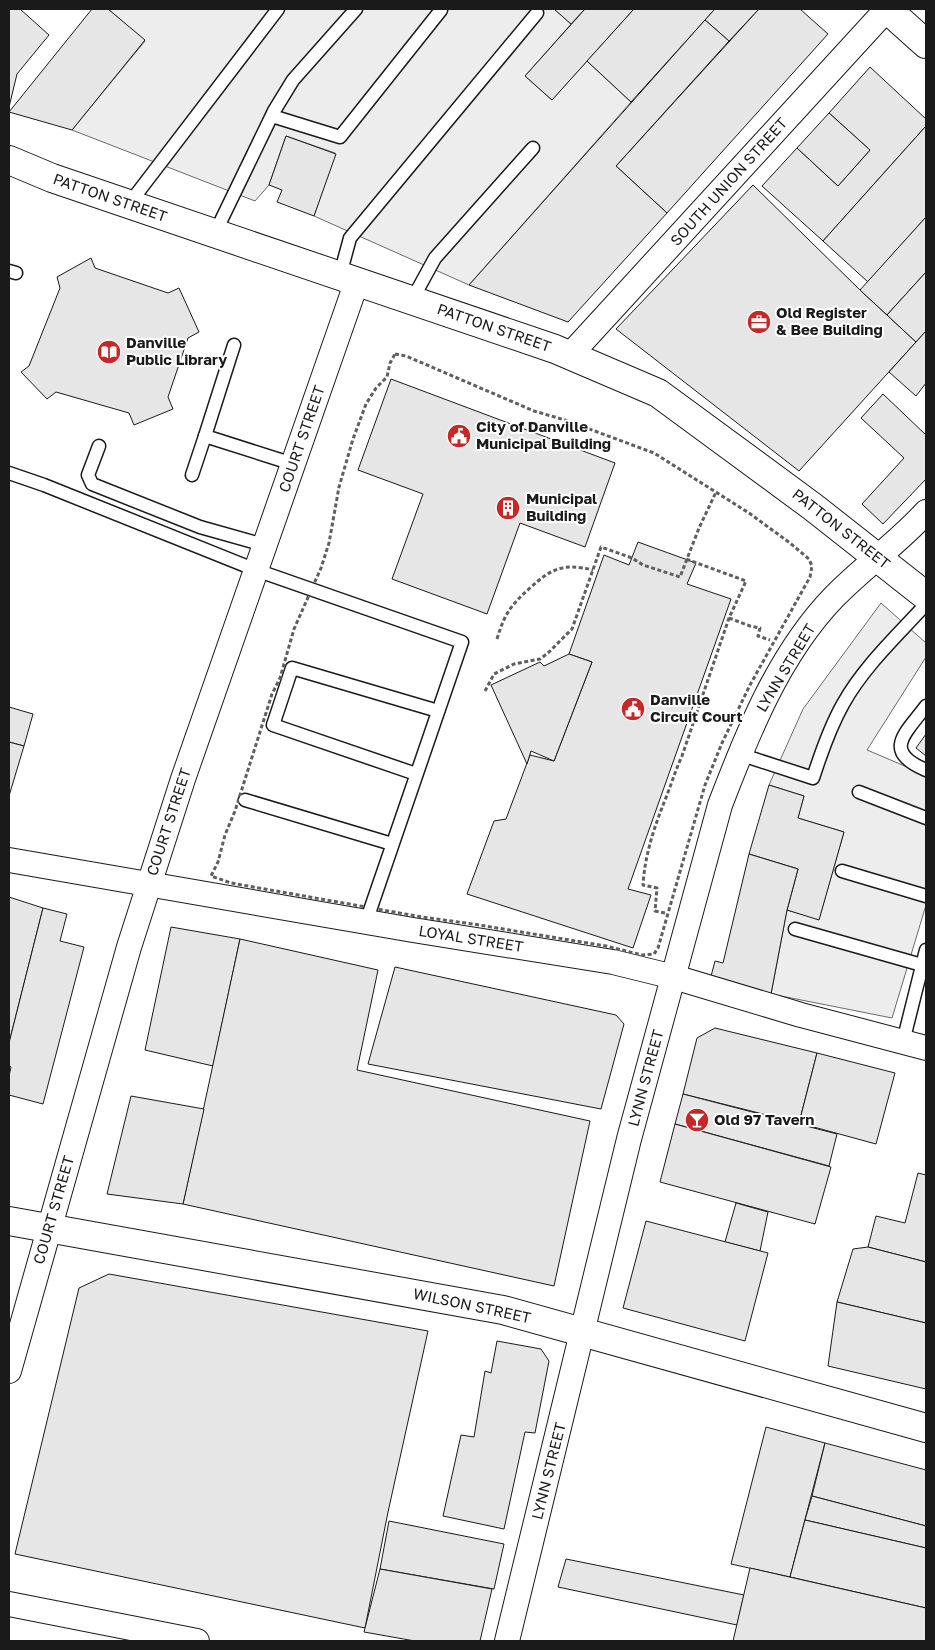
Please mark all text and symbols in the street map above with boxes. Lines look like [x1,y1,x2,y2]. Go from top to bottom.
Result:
street label: SOUTH UNION STREET [666,114,791,249]
street label: PATTON STREET [51,169,170,225]
street label: PATTON STREET [435,299,554,355]
place label: Old Register & Bee Building [776,303,883,338]
office icon: Old Register & Bee Building [746,309,772,335]
place label: Danville Public Library [126,333,227,368]
library icon: Danville Public Library [96,339,122,365]
street label: COURT STREET [274,383,328,495]
place label: City of Danville Municipal Building [476,417,611,452]
public building icon: City of Danville Municipal Building [446,423,472,449]
street label: PATTON STREET [789,484,894,572]
place label: Municipal Building [526,489,597,524]
building icon: Municipal Building [495,495,521,521]
street label: LYNN STREET [752,620,819,715]
place label: Danville Circuit Court [650,690,743,725]
public building icon: Danville Circuit Court [620,696,646,722]
street label: COURT STREET [142,766,194,878]
street label: LOYAL STREET [418,921,525,955]
street label: LYNN STREET [623,1027,667,1128]
bar icon: Old 97 Tavern [684,1107,710,1133]
place label: Old 97 Tavern [714,1110,814,1128]
street label: COURT STREET [29,1153,77,1266]
street label: WILSON STREET [412,1284,533,1326]
street label: LYNN STREET [527,1420,569,1521]

